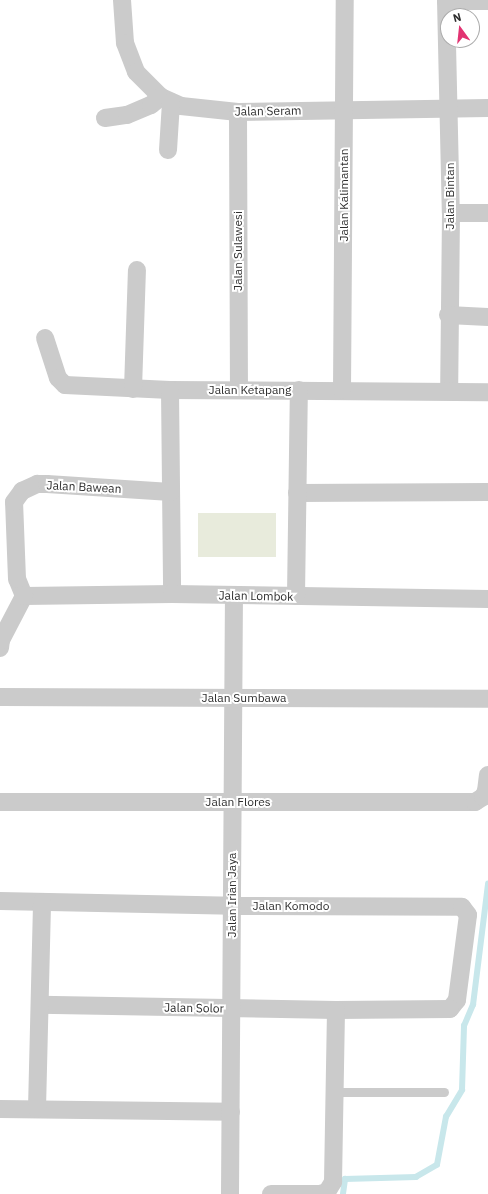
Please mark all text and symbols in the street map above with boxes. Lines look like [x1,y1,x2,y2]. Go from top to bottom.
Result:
north arrow [440,8,480,48]
text: N [451,10,463,25]
street label: Jalan Seram [235,103,301,119]
street label: Jalan Kalimantan [337,148,351,242]
street label: Jalan Bintan [443,163,457,229]
street label: Jalan Sulawesi [231,211,245,291]
street label: Jalan Ketapang [209,383,291,397]
street label: Jalan Bawean [46,478,122,496]
street label: Jalan Lombok [218,588,294,604]
street label: Jalan Sumbawa [202,691,286,705]
street label: Jalan Flores [205,795,271,809]
street label: Jalan Irian Jaya [225,853,239,937]
street label: Jalan Komodo [253,899,329,913]
street label: Jalan Solor [164,1000,224,1016]

